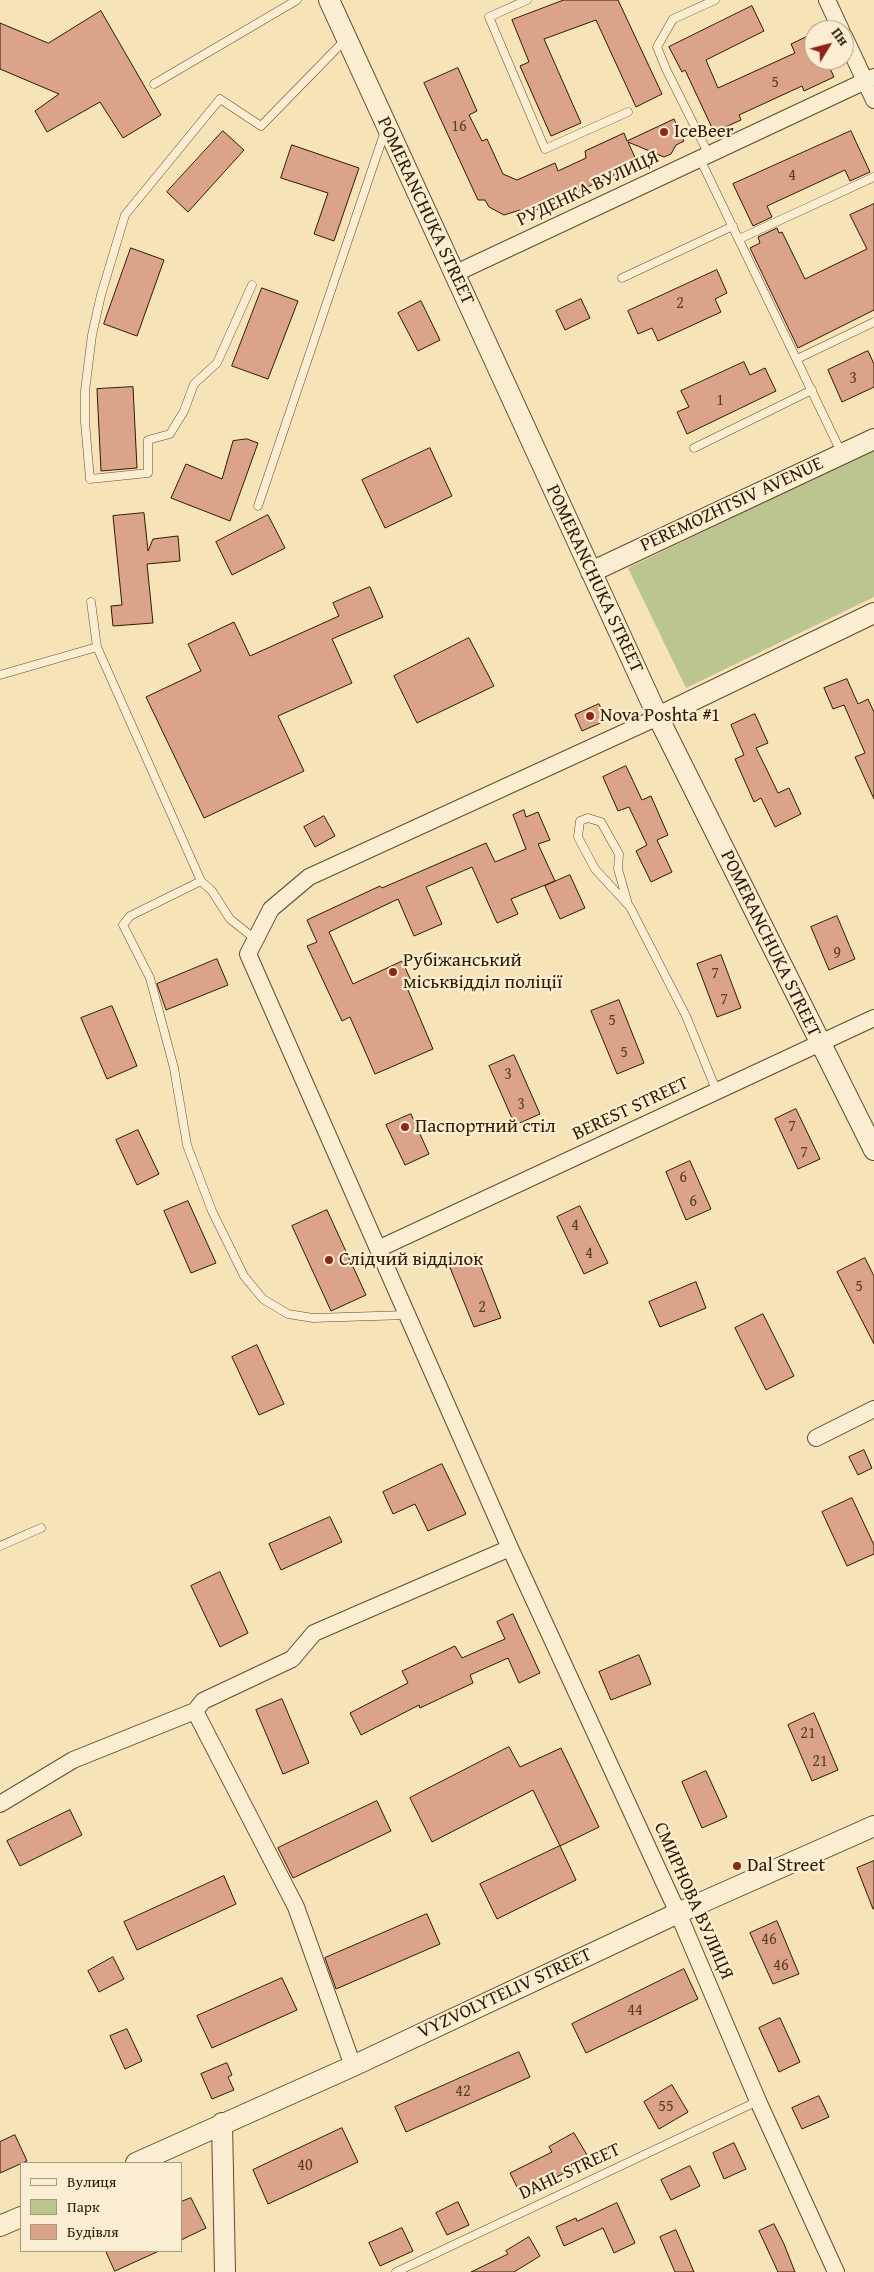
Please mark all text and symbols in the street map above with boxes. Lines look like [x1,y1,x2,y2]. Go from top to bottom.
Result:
north arrow [804,20,854,70]
text: Пн [827,23,854,50]
house number: 5 [771,73,779,93]
street label: POMERANCHUKA STREET [371,113,479,309]
house number: 16 [451,117,467,137]
place label: IceBeer [674,121,734,143]
marker: IceBeer [658,126,670,138]
street label: РУДЕНКА ВУЛИЦЯ [513,146,663,232]
house number: 4 [788,166,796,186]
house number: 2 [676,294,684,314]
house number: 3 [849,369,857,389]
house number: 1 [716,391,724,411]
street label: PEREMOZHTSIV AVENUE [637,453,827,557]
street label: POMERANCHUKA STREET [540,481,648,677]
place label: Nova Poshta #1 [600,705,720,727]
marker: Nova Poshta #1 [584,710,596,722]
street label: POMERANCHUKA STREET [715,847,825,1041]
house number: 9 [833,944,841,964]
place label: Рубіжанський міськвідділ поліції [403,950,563,994]
house number: 7 [711,964,719,984]
marker: Рубіжанський міськвідділ поліції [387,966,399,978]
house number: 7 [720,990,728,1010]
house number: 5 [608,1011,616,1031]
house number: 5 [620,1043,628,1063]
house number: 3 [504,1065,512,1085]
street label: BEREST STREET [569,1072,693,1146]
house number: 3 [517,1095,525,1115]
place label: Паспортний стіл [415,1116,556,1138]
house number: 7 [788,1117,796,1137]
marker: Паспортний стіл [399,1121,411,1133]
house number: 7 [800,1143,808,1163]
house number: 6 [679,1168,687,1188]
house number: 6 [689,1192,697,1212]
house number: 4 [571,1216,579,1236]
house number: 4 [585,1244,593,1264]
place label: Слідчий відділок [339,1249,483,1271]
marker: Слідчий відділок [323,1254,335,1266]
house number: 5 [855,1277,863,1297]
house number: 2 [478,1298,486,1318]
house number: 21 [800,1724,816,1744]
house number: 21 [812,1752,828,1772]
street label: СМИРНОВА ВУЛИЦЯ [648,1819,738,1983]
place label: Dal Street [747,1855,825,1877]
marker: Dal Street [731,1860,743,1872]
house number: 46 [761,1930,777,1950]
street label: VYZVOLYTELIV STREET [414,1944,596,2044]
house number: 46 [773,1956,789,1976]
house number: 44 [627,2001,643,2021]
house number: 42 [455,2082,471,2102]
house number: 55 [658,2097,674,2117]
street label: DAHL STREET [516,2139,624,2205]
house number: 40 [297,2156,313,2176]
legend [20,2162,182,2252]
text: Вулиця [67,2171,116,2192]
text: Парк [67,2196,100,2217]
text: Будівля [67,2221,119,2242]

